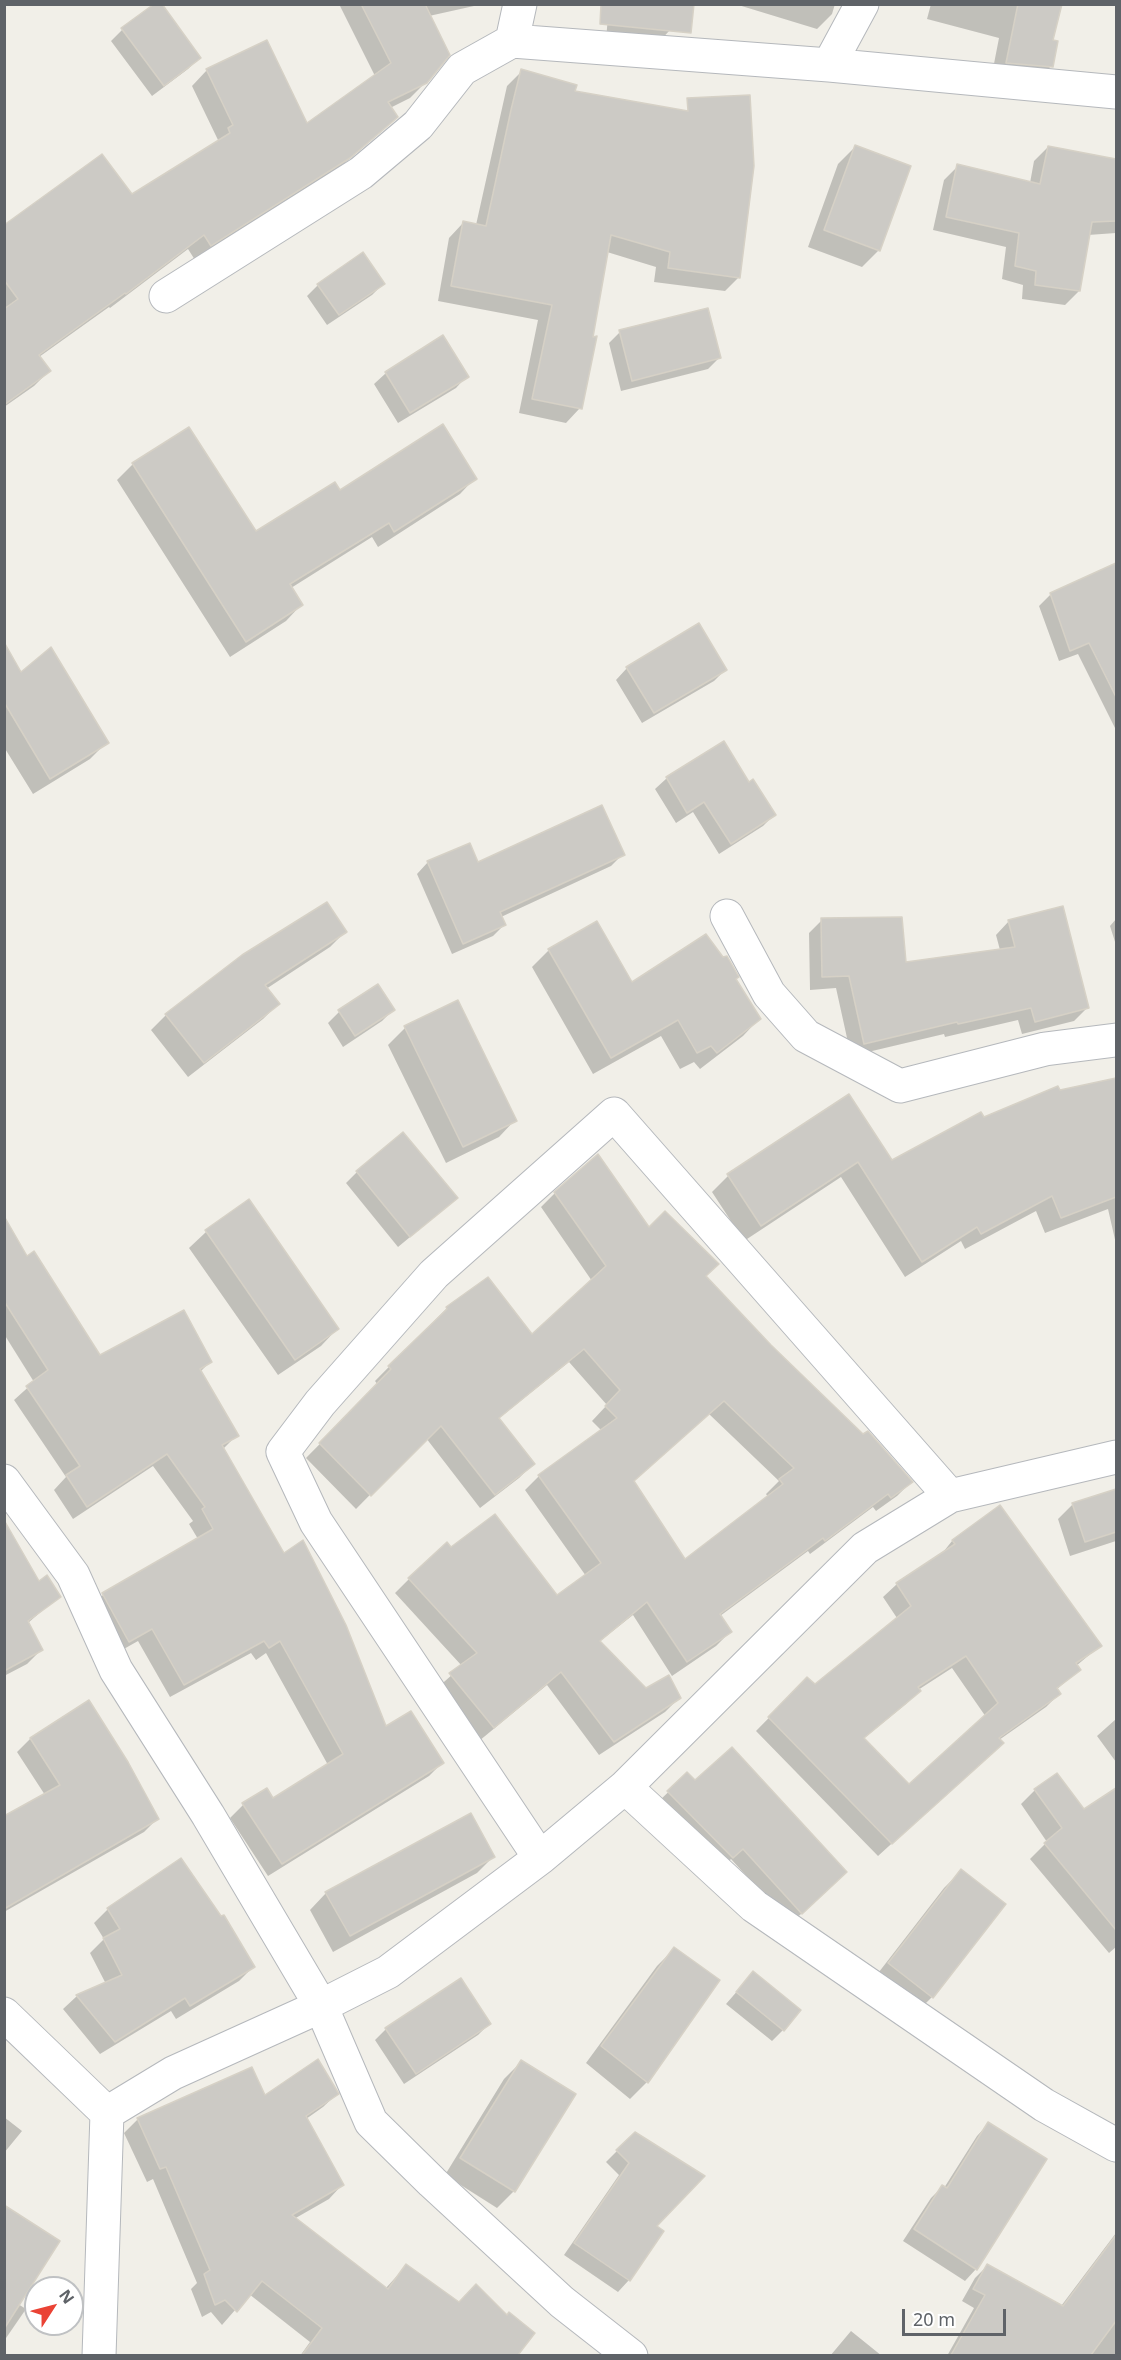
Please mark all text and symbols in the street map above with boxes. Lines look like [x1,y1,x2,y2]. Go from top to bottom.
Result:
north arrow [24,2276,84,2336]
text: N [54,2285,80,2308]
scale bar [905,2297,1008,2335]
text: 20 m [913,2307,955,2331]

